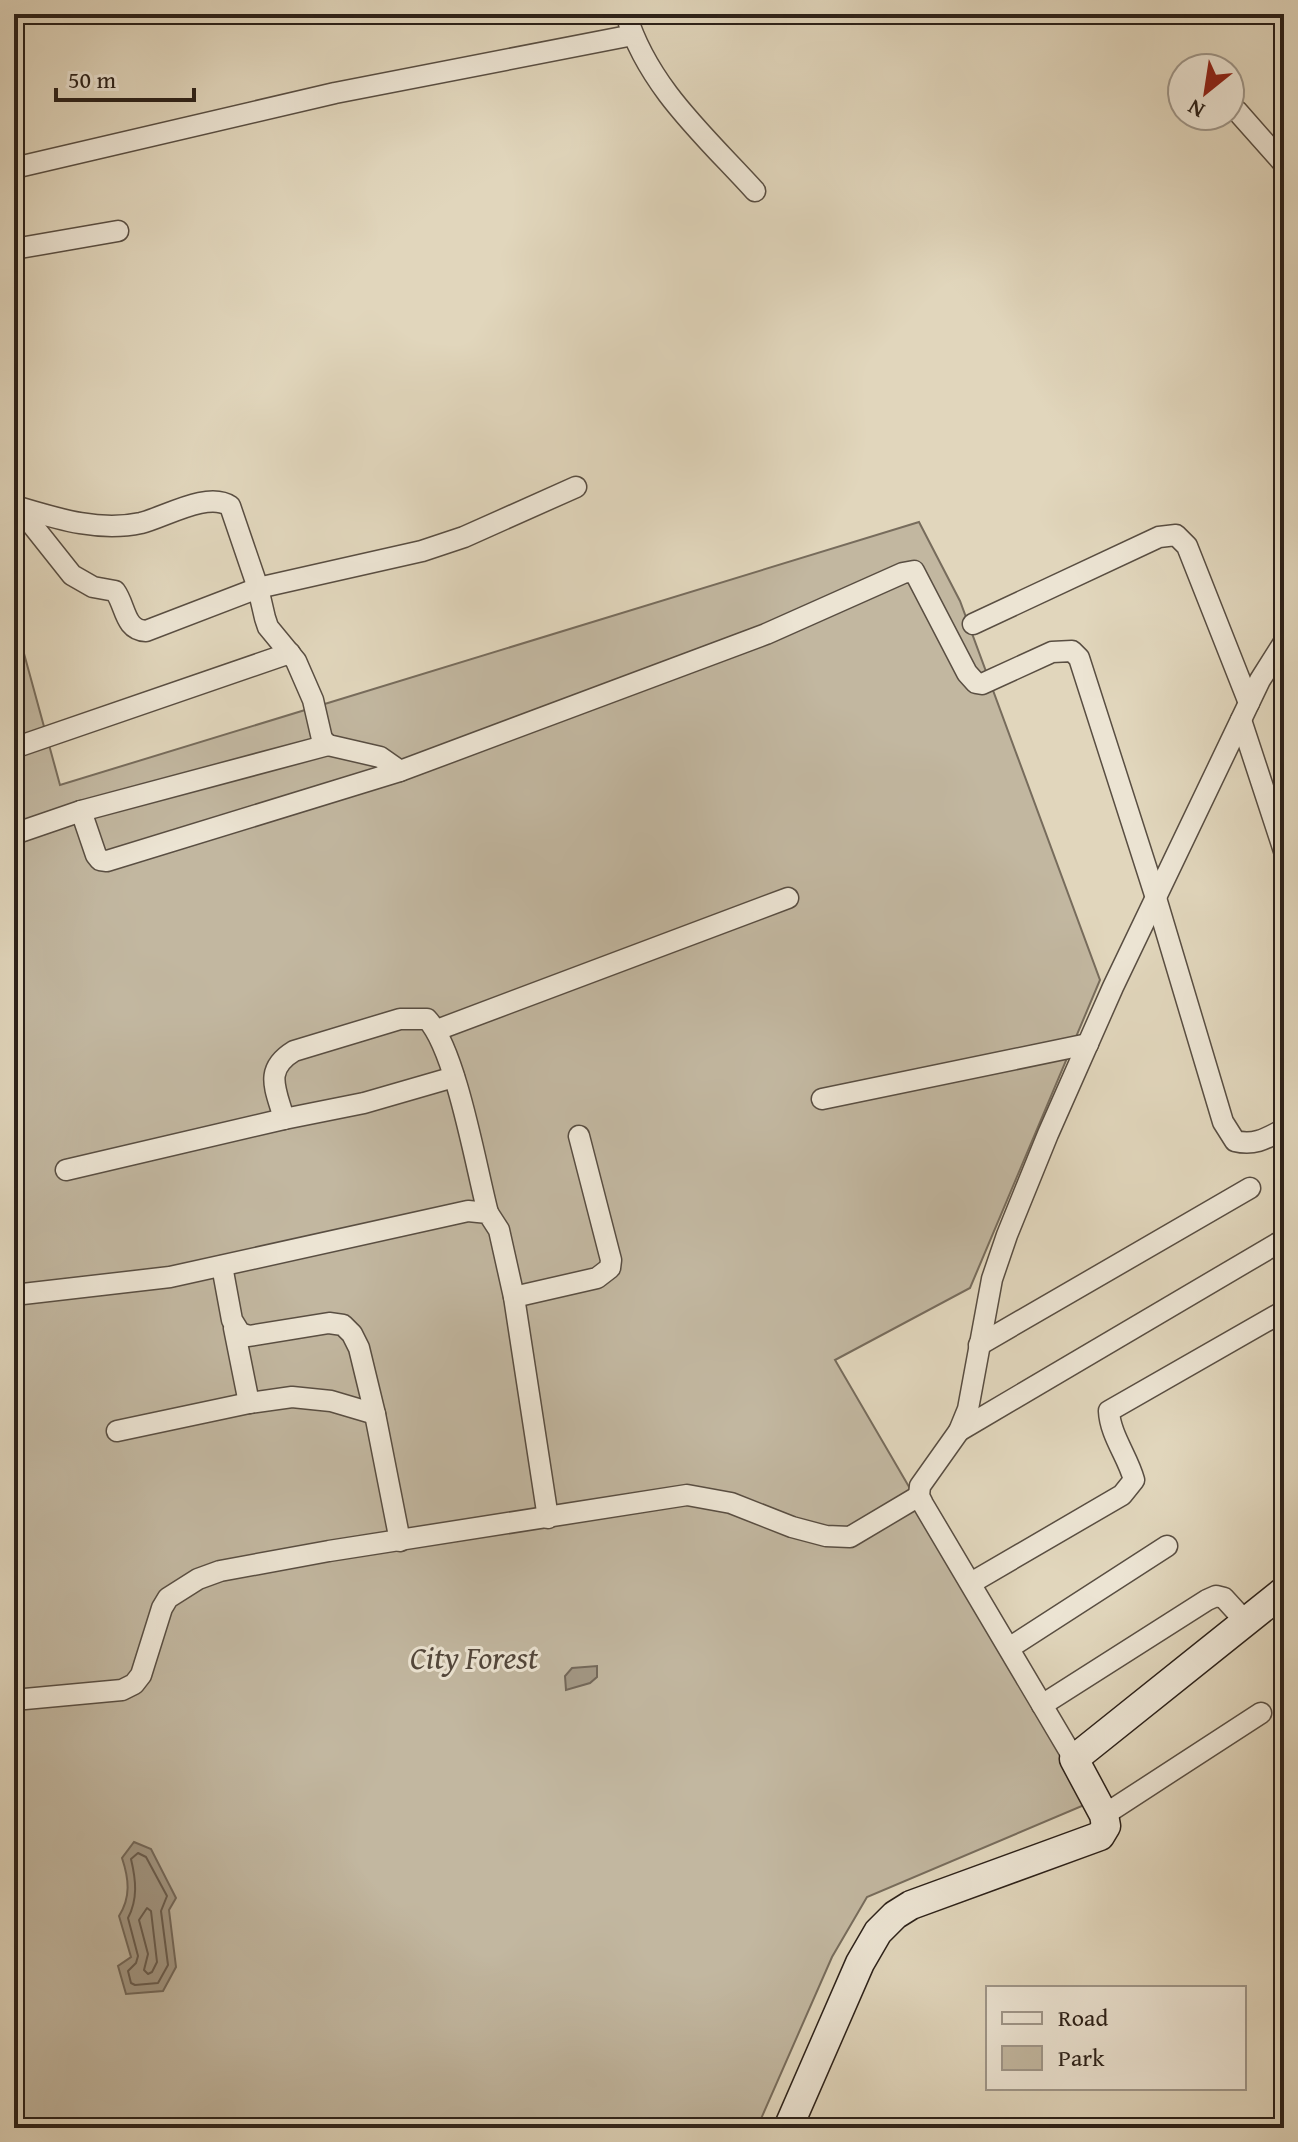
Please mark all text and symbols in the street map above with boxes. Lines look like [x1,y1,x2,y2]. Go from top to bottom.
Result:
scale bar [56,52,194,102]
north arrow [1166,52,1246,132]
text: 50 m [68,62,116,97]
text: N [1181,92,1210,127]
park label: City Forest [410,1634,539,1681]
legend [986,1986,1246,2090]
text: Road [1058,2000,1108,2035]
text: Park [1058,2040,1105,2075]

